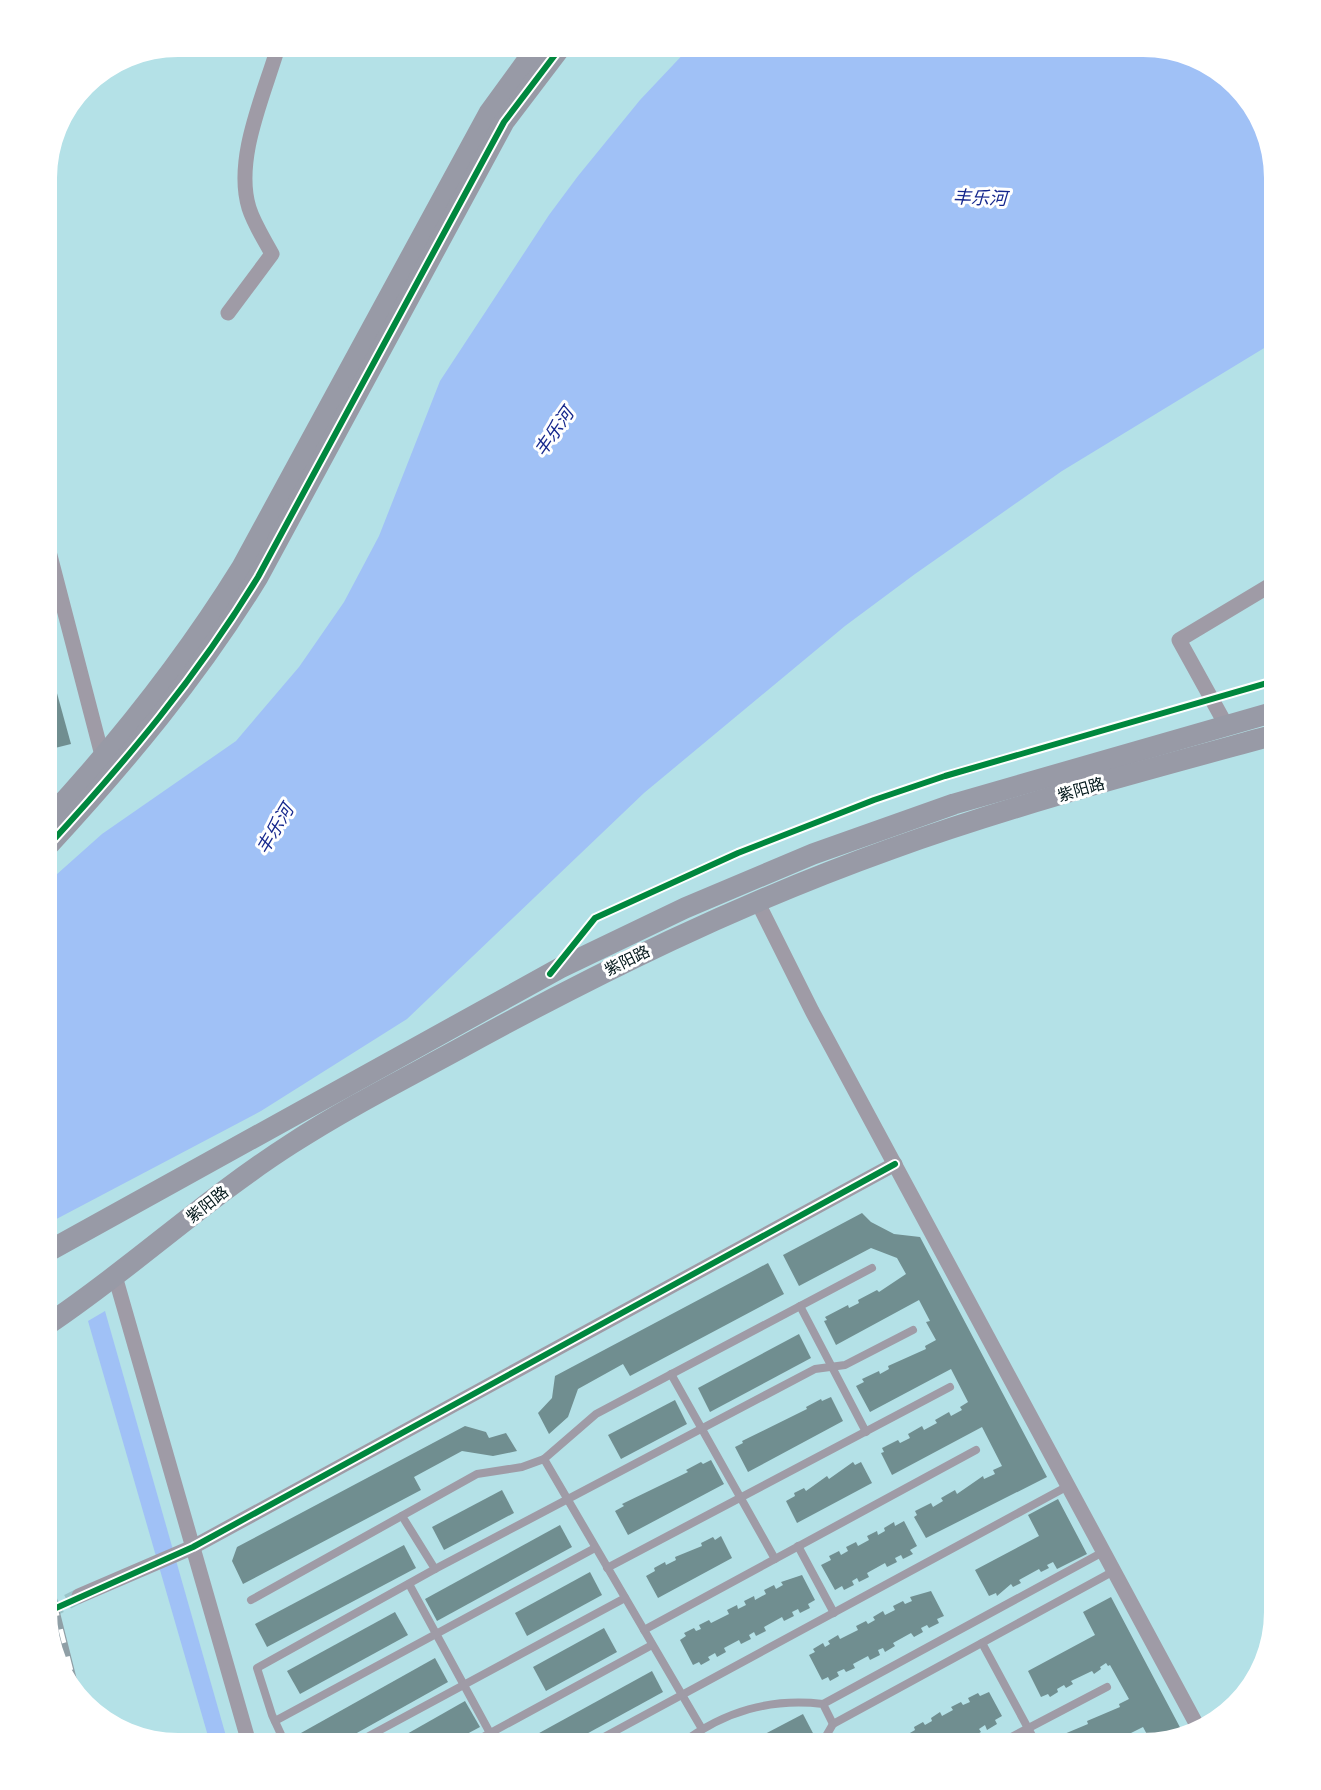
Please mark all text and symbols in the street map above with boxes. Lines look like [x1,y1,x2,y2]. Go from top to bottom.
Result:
water label: 丰乐河 [953,185,1010,209]
water label: 丰乐河 [529,401,579,460]
street label: 紫阳路 [1055,773,1107,804]
water label: 丰乐河 [251,797,299,857]
street label: 紫阳路 [601,940,653,979]
street label: 紫阳路 [182,1181,231,1226]

